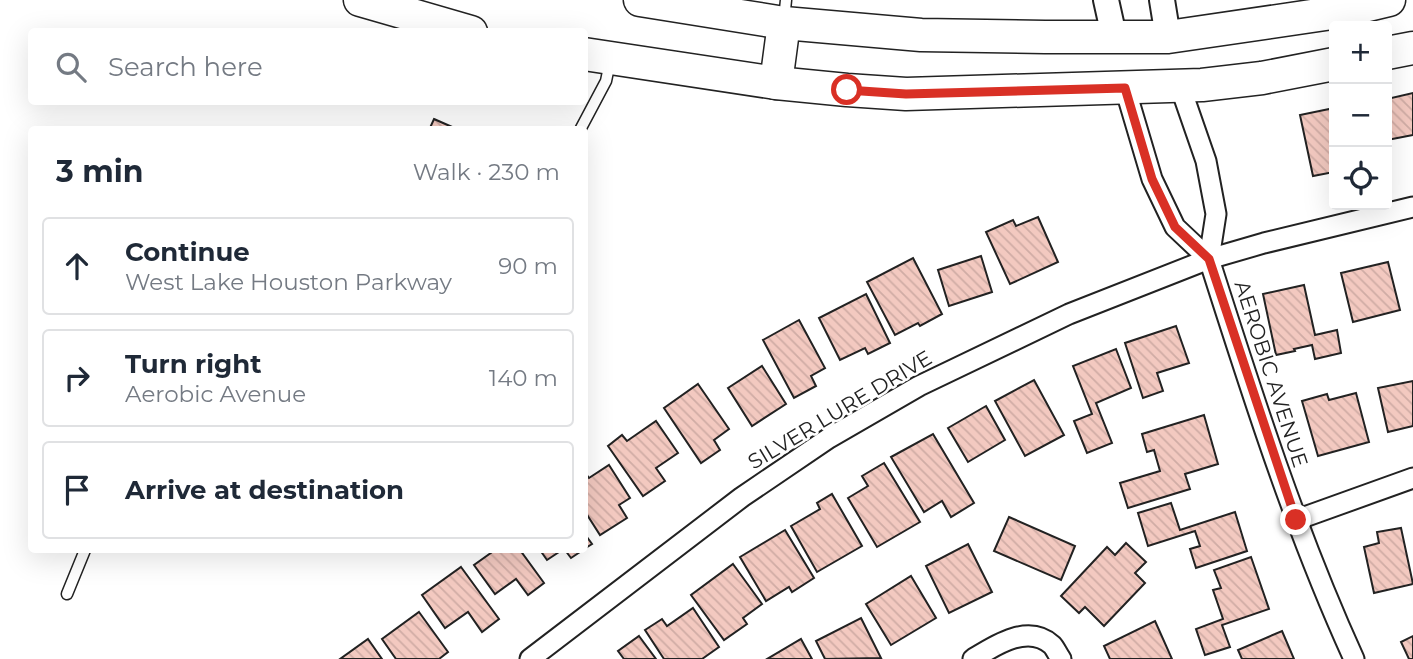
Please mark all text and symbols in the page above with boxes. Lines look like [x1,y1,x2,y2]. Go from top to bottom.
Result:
map controls [1329,21,1392,210]
button: + [1329,21,1392,84]
search box [28,28,588,105]
icon: search [52,48,90,86]
text: Search here [108,51,263,83]
route start [831,74,862,105]
button: − [1329,84,1392,147]
button: locate [1329,147,1392,210]
text: 3 min [56,153,143,190]
text: Walk · 230 m [413,158,560,186]
text: Continue [125,236,250,268]
icon: ahead [58,247,96,285]
text: 90 m [498,252,558,280]
text: West Lake Houston Parkway [125,268,452,296]
street label: AEROBIC AVENUE [1229,277,1313,470]
street label: SILVER LURE DRIVE [743,345,936,474]
text: Turn right [125,348,261,380]
icon: right [58,359,96,397]
text: 140 m [489,364,558,392]
text: Aerobic Avenue [125,380,306,408]
icon: arrive [58,471,96,509]
text: Arrive at destination [125,474,404,506]
route end [1280,504,1311,535]

